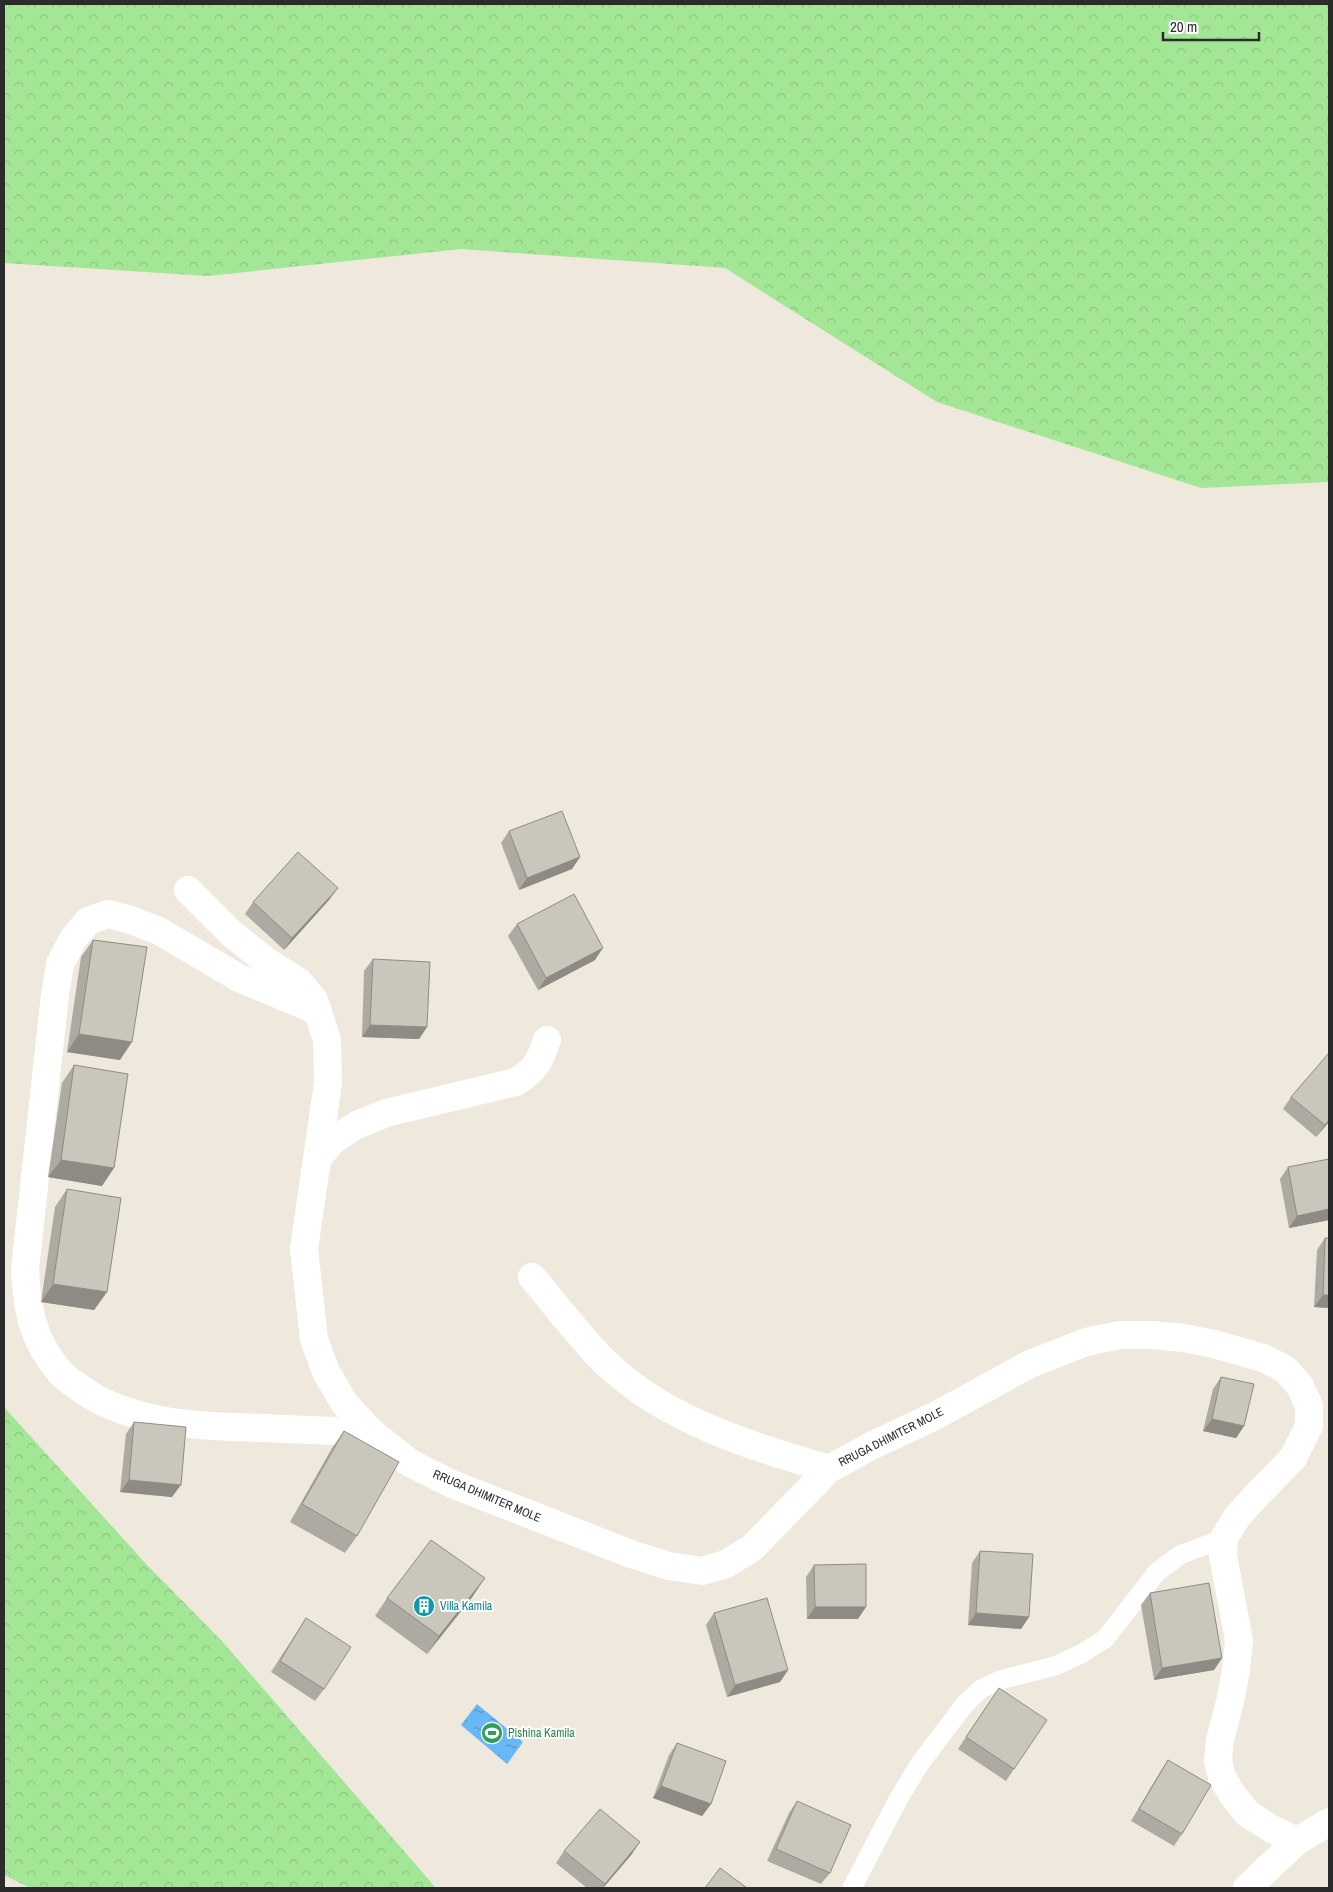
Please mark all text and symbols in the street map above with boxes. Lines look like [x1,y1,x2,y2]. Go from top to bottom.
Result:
scale bar [1163,10,1259,42]
text: 20 m [1170,16,1197,37]
street label: RRUGA DHIMITER MOLE [836,1404,946,1470]
street label: RRUGA DHIMITER MOLE [431,1466,543,1526]
building icon: Villa Kamila [412,1594,436,1618]
place label: Villa Kamila [440,1598,493,1614]
sports icon: Pishina Kamila [480,1721,504,1745]
place label: Pishina Kamila [508,1725,575,1741]

